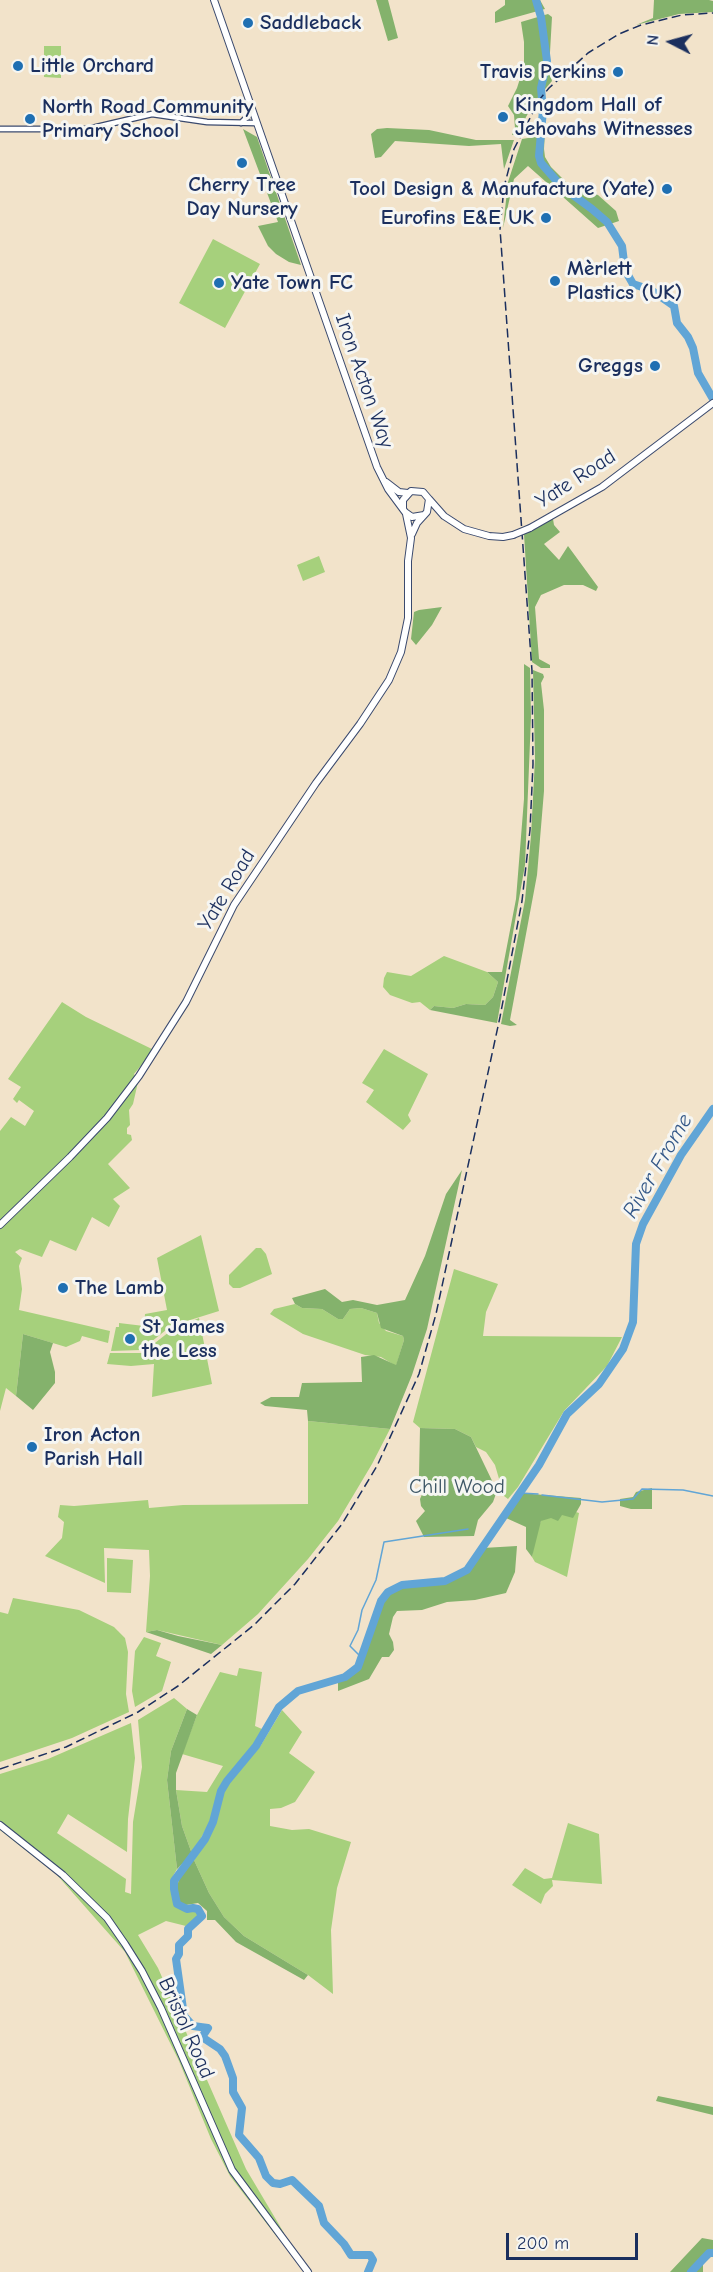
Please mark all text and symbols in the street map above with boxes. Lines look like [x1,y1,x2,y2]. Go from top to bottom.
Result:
place label: Saddleback [260,10,361,36]
north arrow [641,12,701,72]
marker: Saddleback [241,16,255,30]
text: N [644,34,663,46]
place label: Little Orchard [30,53,154,79]
marker: Little Orchard [11,59,25,73]
place label: Travis Perkins [480,59,606,85]
marker: Travis Perkins [611,65,625,79]
place label: Kingdom Hall of Jehovahs Witnesses [515,92,692,142]
place label: North Road Community Primary School [42,94,253,144]
marker: Kingdom Hall of Jehovahs Witnesses [496,110,510,124]
marker: North Road Community Primary School [23,112,37,126]
marker: Cherry Tree Day Nursery [235,156,249,170]
place label: Cherry Tree Day Nursery [186,172,298,222]
place label: Tool Design & Manufacture (Yate) [350,176,655,202]
marker: Tool Design & Manufacture (Yate) [660,182,674,196]
place label: Eurofins E&E UK [381,205,534,231]
marker: Eurofins E&E UK [539,211,553,225]
place label: Mèrlett Plastics (UK) [567,256,682,306]
place label: Yate Town FC [231,270,353,296]
marker: Mèrlett Plastics (UK) [548,274,562,288]
marker: Yate Town FC [212,276,226,290]
street label: Iron Acton Way [329,311,399,451]
place label: Greggs [578,353,643,379]
marker: Greggs [648,359,662,373]
street label: Yate Road [531,444,621,514]
street label: Yate Road [193,845,261,935]
water label: River Frome [618,1109,698,1223]
place label: The Lamb [75,1275,164,1301]
marker: The Lamb [56,1281,70,1295]
place label: St James the Less [142,1314,224,1364]
marker: St James the Less [123,1332,137,1346]
place label: Iron Acton Parish Hall [44,1422,143,1472]
marker: Iron Acton Parish Hall [25,1440,39,1454]
park label: Chill Wood [409,1474,505,1500]
street label: Bristol Road [152,1973,220,2083]
scale bar [509,2221,641,2259]
text: 200 m [517,2233,569,2254]

